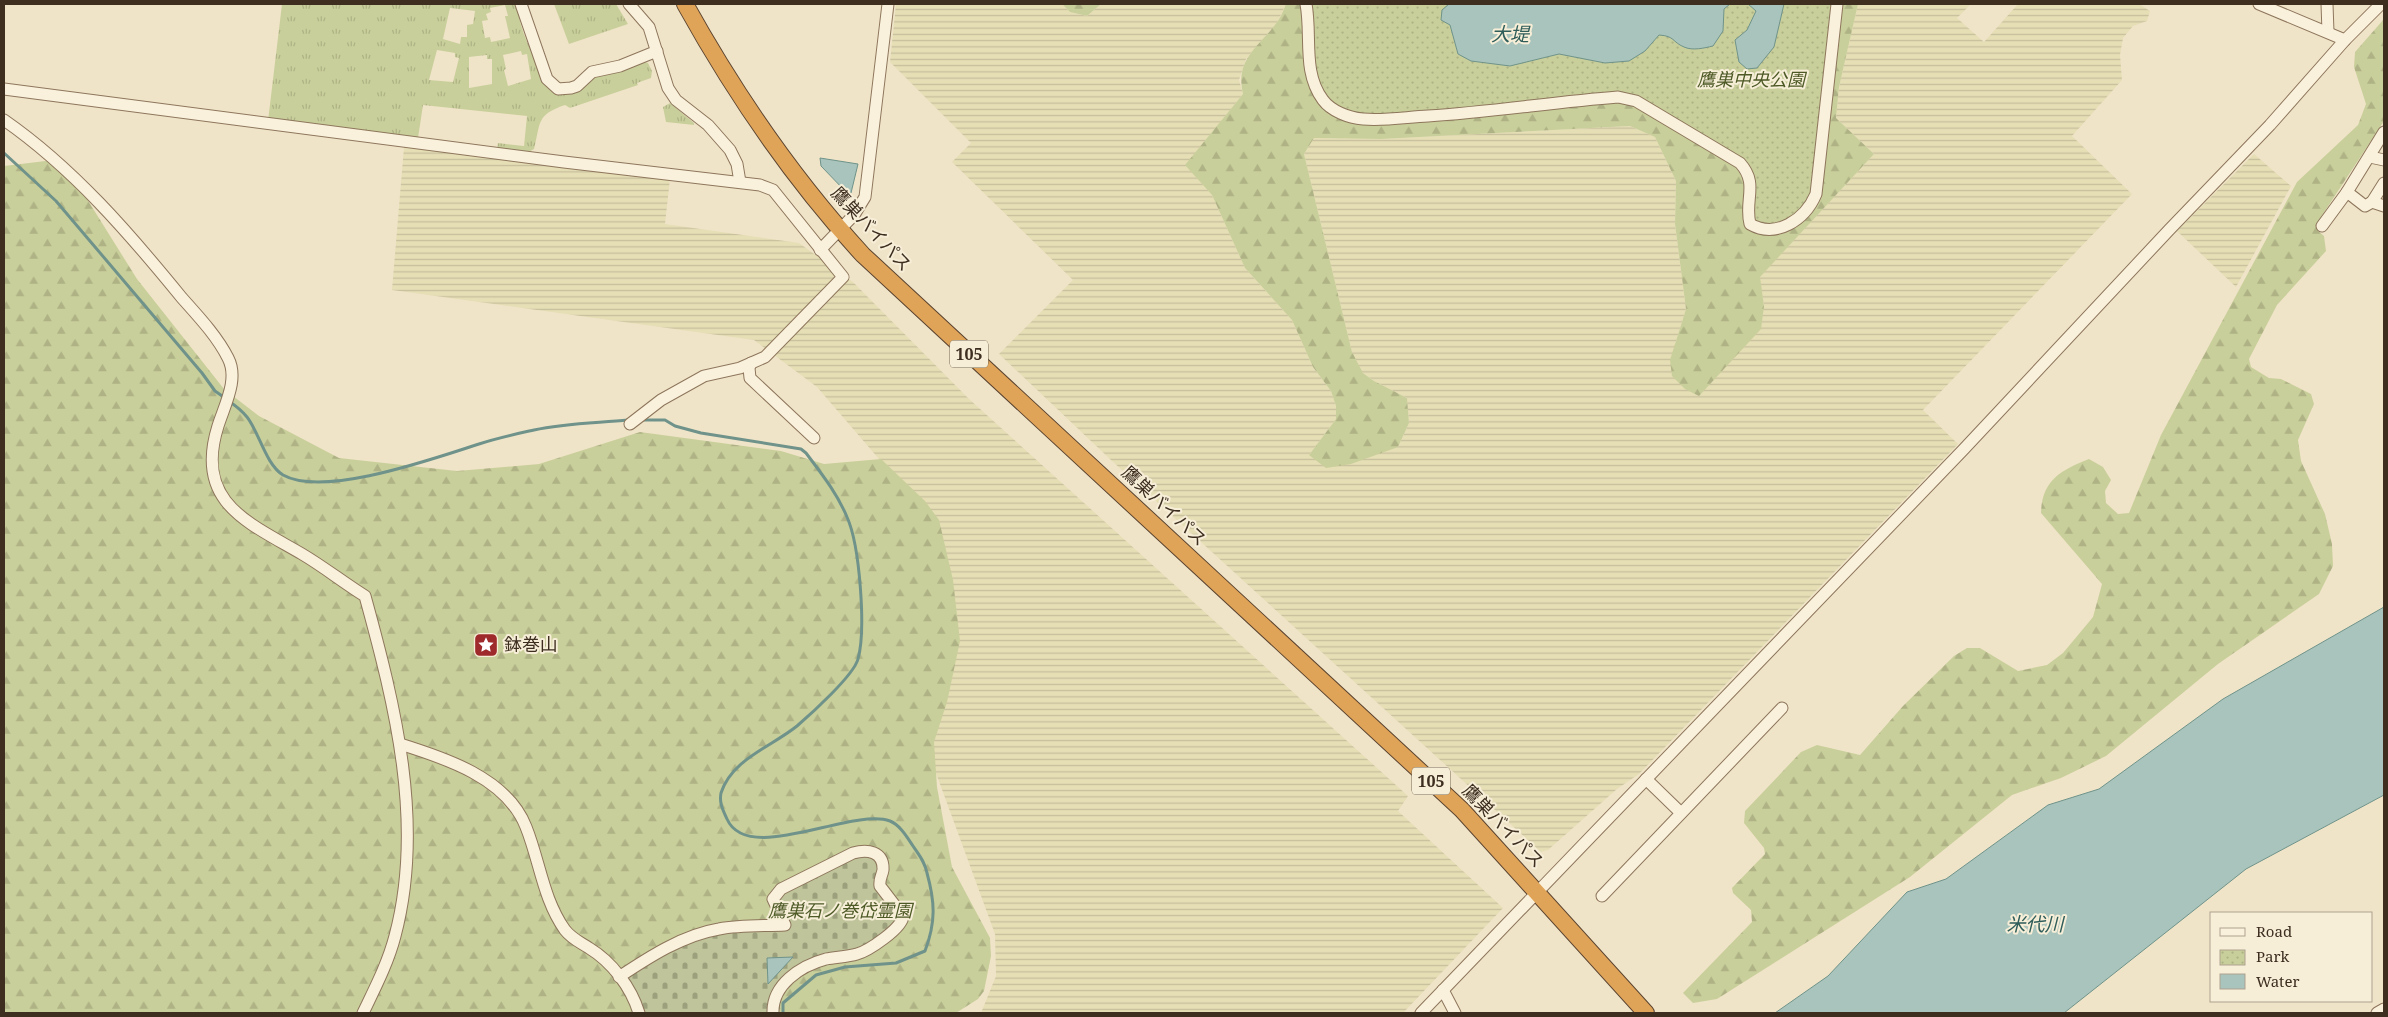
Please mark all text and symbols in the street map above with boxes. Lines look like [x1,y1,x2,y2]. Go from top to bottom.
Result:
water label: 大堤 [1491,21,1531,47]
park label: 鷹巣中央公園 [1697,67,1808,91]
street label: 鷹巣バイパス [826,181,917,276]
road number: 105 [950,340,988,368]
street label: 鷹巣バイパス [1117,460,1212,551]
place icon: 鉢巻山 [473,632,499,658]
place label: 鉢巻山 [504,632,558,656]
road number: 105 [1412,768,1450,794]
street label: 鷹巣バイパス [1458,778,1550,872]
park label: 鷹巣石ノ巻岱霊園 [768,898,915,922]
water label: 米代川 [2006,911,2065,937]
legend [2210,912,2373,1002]
text: Road [2256,921,2292,941]
text: Park [2256,946,2290,966]
text: Water [2256,971,2299,991]

